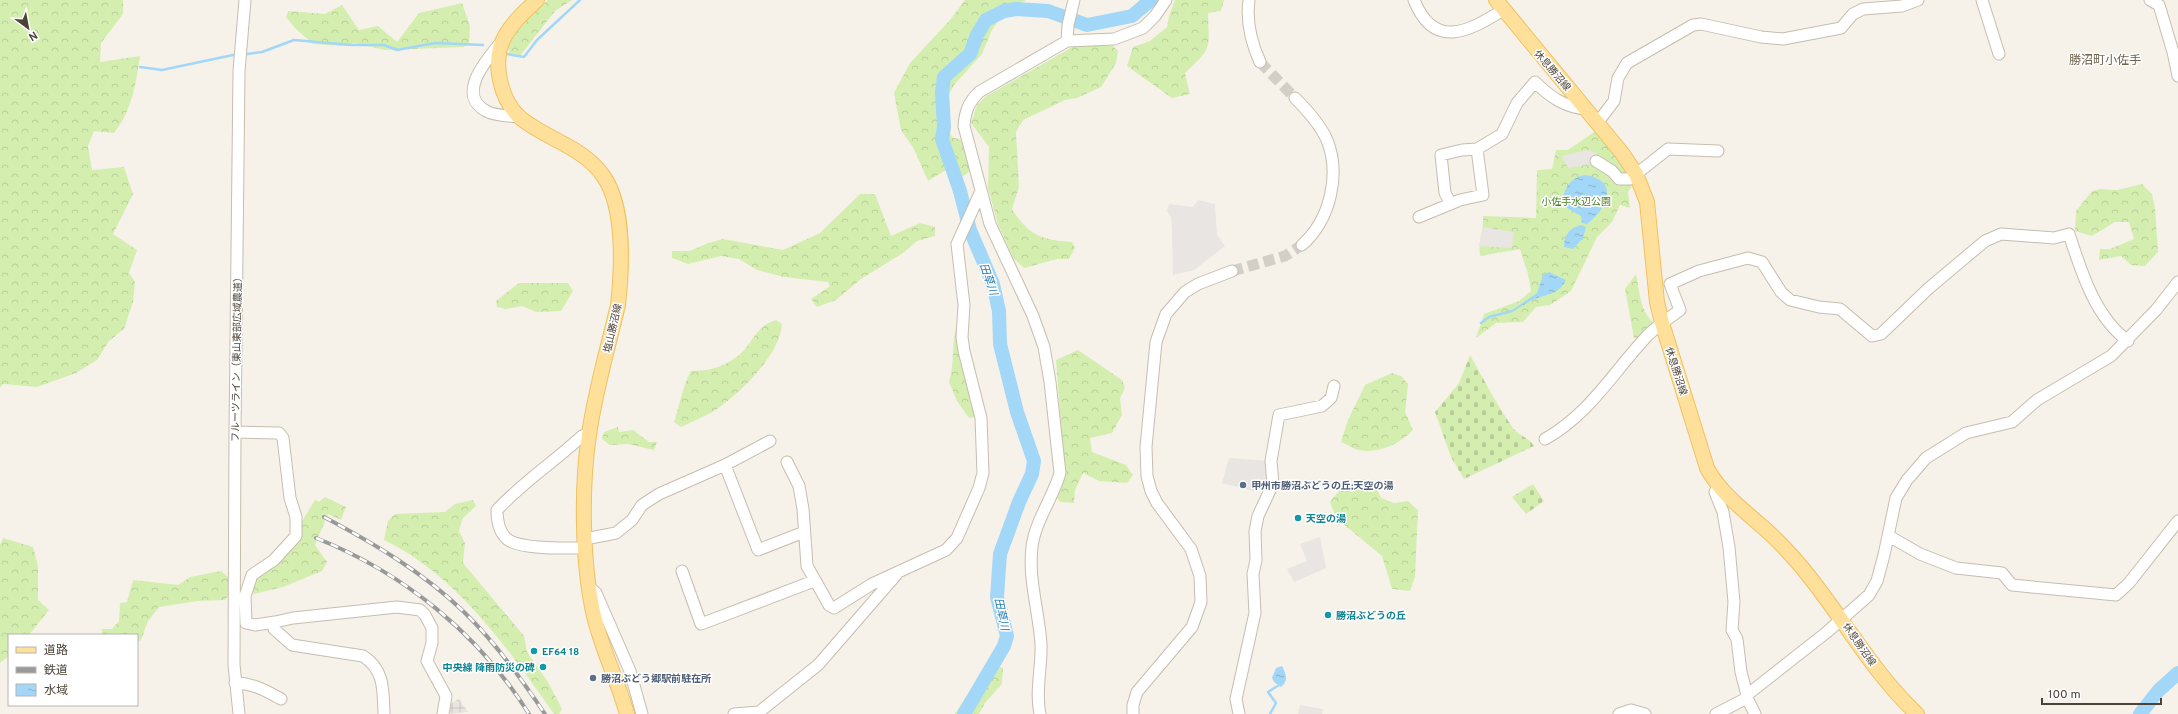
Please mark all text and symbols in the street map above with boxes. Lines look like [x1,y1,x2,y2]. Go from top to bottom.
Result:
north arrow [8,8,48,48]
text: N [26,28,40,44]
street label: 休息勝沼線 [1531,48,1573,94]
district label: 勝沼町小佐手 [2069,53,2141,69]
park label: 小佐手水辺公園 [1541,196,1611,209]
water label: 田草川 [976,261,1000,298]
street label: フルーツライン（東山東部広域農道） [230,272,245,442]
street label: 塩山勝沼線 [602,303,625,354]
street label: 休息勝沼線 [1662,346,1689,397]
marker: 甲州市勝沼ぶどうの丘;天空の湯 [1238,480,1248,490]
place label: 甲州市勝沼ぶどうの丘;天空の湯 [1251,480,1393,493]
marker: 天空の湯 [1293,513,1303,523]
place label: 天空の湯 [1306,513,1346,526]
water label: 田草川 [991,597,1012,633]
marker: 勝沼ぶどうの丘 [1323,610,1333,620]
place label: 勝沼ぶどうの丘 [1336,610,1406,623]
street label: 休息勝沼線 [1839,621,1878,669]
legend [8,634,138,706]
text: 道路 [44,643,68,659]
marker: EF64 18 [529,646,539,656]
place label: EF64 18 [542,646,579,659]
place label: 中央線 降雨防災の碑 [443,662,535,675]
marker: 中央線 降雨防災の碑 [538,662,548,672]
text: 鉄道 [44,663,68,679]
marker: 勝沼ぶどう郷駅前駐在所 [588,673,598,683]
place label: 勝沼ぶどう郷駅前駐在所 [601,673,711,686]
scale bar [2042,680,2161,706]
text: 水域 [44,683,68,699]
text: 100 m [2048,687,2081,703]

